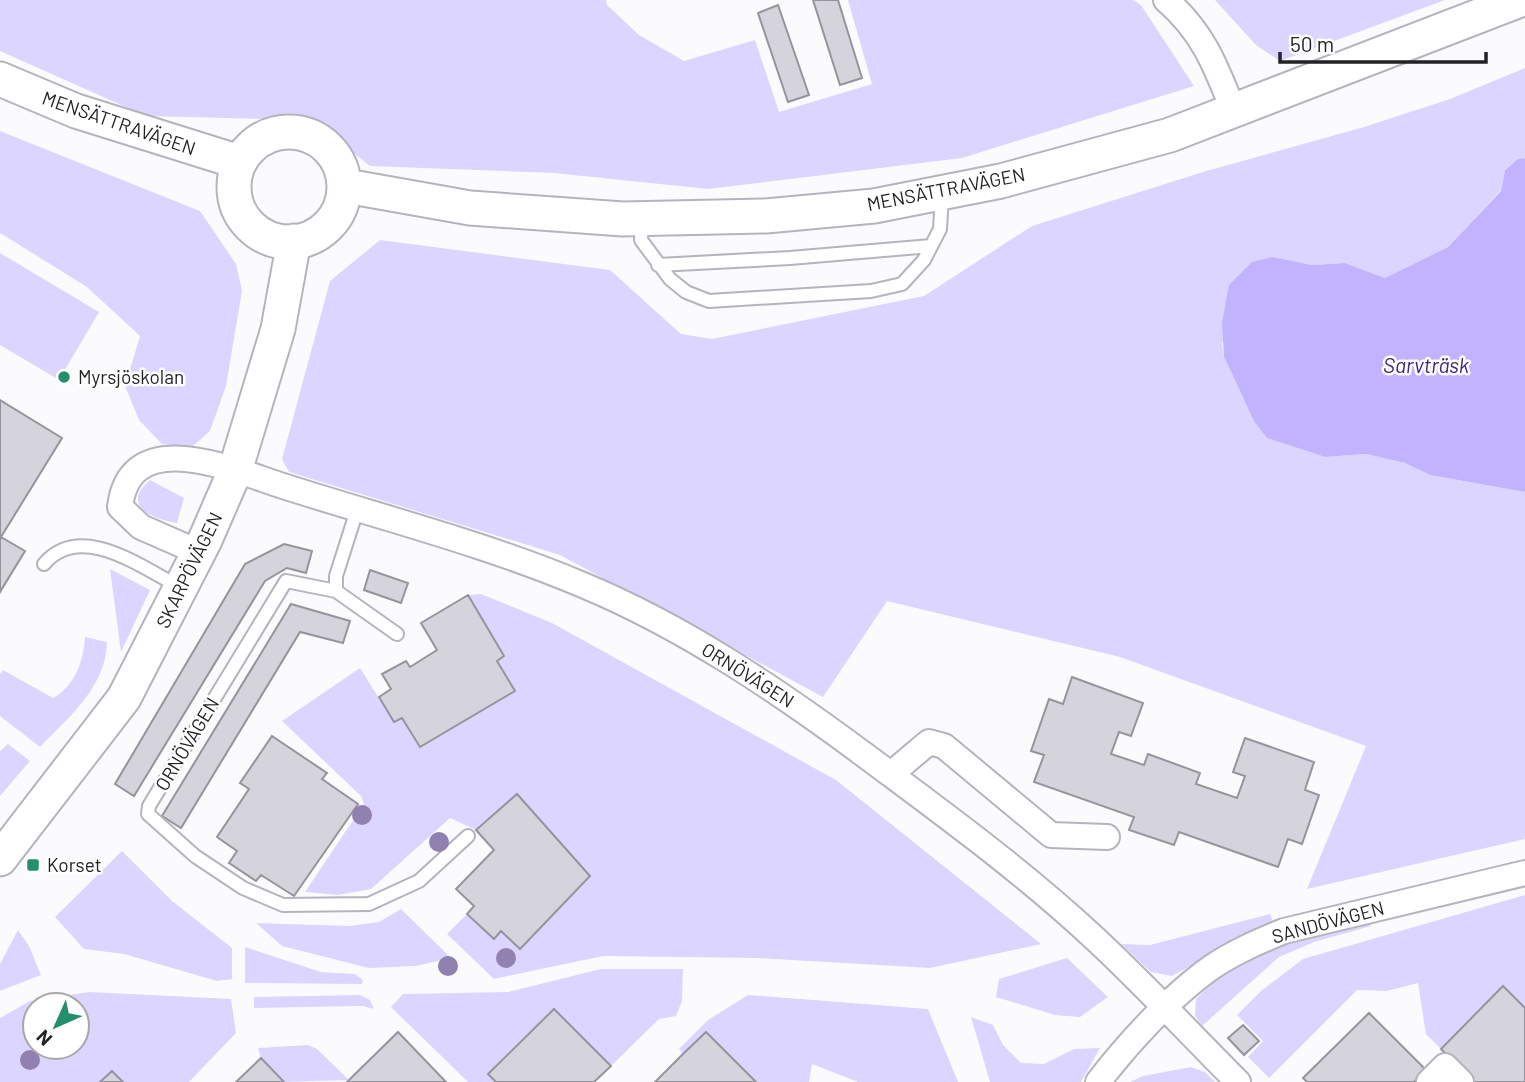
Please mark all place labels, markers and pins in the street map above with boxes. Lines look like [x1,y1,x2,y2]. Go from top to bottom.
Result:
place label: Myrsjöskolan [78,365,184,388]
marker: Myrsjöskolan [56,369,72,385]
place label: Korset [47,853,102,876]
marker: Korset [25,857,41,873]

